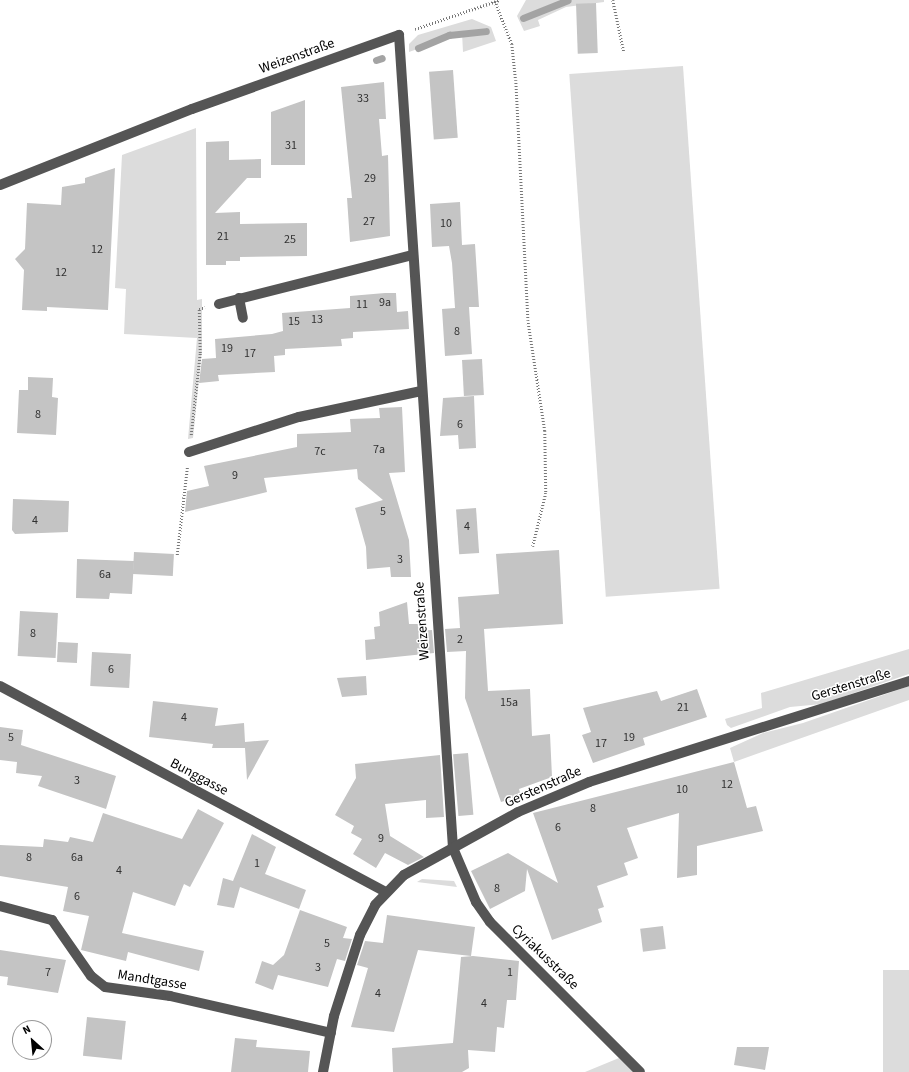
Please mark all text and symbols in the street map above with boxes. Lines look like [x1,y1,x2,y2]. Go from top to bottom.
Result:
street label: Weizenstraße [257,35,337,77]
house number: 33 [357,92,369,106]
house number: 31 [285,139,297,153]
house number: 29 [364,172,376,186]
house number: 27 [363,215,375,229]
house number: 10 [440,217,452,231]
house number: 21 [217,230,229,244]
house number: 25 [284,233,296,247]
house number: 12 [91,243,103,257]
house number: 12 [55,266,67,280]
house number: 9a [379,296,391,310]
house number: 11 [356,298,368,312]
house number: 13 [311,313,323,327]
house number: 15 [288,315,300,329]
house number: 8 [454,325,460,339]
house number: 19 [221,342,233,356]
house number: 17 [244,347,256,361]
house number: 8 [35,408,41,422]
house number: 6 [457,418,463,432]
house number: 7a [373,443,385,457]
house number: 7c [314,445,326,459]
house number: 9 [232,469,238,483]
house number: 5 [380,505,386,519]
house number: 4 [32,514,38,528]
house number: 4 [464,520,470,534]
house number: 3 [397,553,403,567]
house number: 6a [99,568,111,582]
street label: Weizenstraße [411,581,433,661]
house number: 8 [30,627,36,641]
house number: 2 [457,633,463,647]
house number: 6 [108,663,114,677]
street label: Gerstenstraße [809,665,893,705]
house number: 15a [500,696,518,710]
house number: 21 [677,701,689,715]
house number: 4 [181,711,187,725]
house number: 5 [8,731,14,745]
house number: 19 [623,731,635,745]
house number: 17 [595,737,607,751]
street label: Bunggasse [167,755,231,799]
street label: Gerstenstraße [502,763,584,811]
house number: 3 [74,774,80,788]
house number: 12 [721,778,733,792]
house number: 10 [676,783,688,797]
house number: 8 [590,802,596,816]
house number: 6 [555,821,561,835]
house number: 9 [378,832,384,846]
house number: 8 [26,851,32,865]
house number: 6a [71,851,83,865]
house number: 1 [254,857,260,871]
house number: 4 [116,864,122,878]
house number: 8 [494,882,500,896]
house number: 6 [74,890,80,904]
street label: Cyriakusstraße [508,921,582,993]
house number: 5 [324,937,330,951]
house number: 3 [315,961,321,975]
house number: 7 [45,966,51,980]
street label: Mandtgasse [116,966,188,994]
house number: 1 [507,966,513,980]
house number: 4 [375,987,381,1001]
house number: 4 [481,997,487,1011]
north arrow [12,1020,52,1060]
text: N [20,1021,33,1038]

